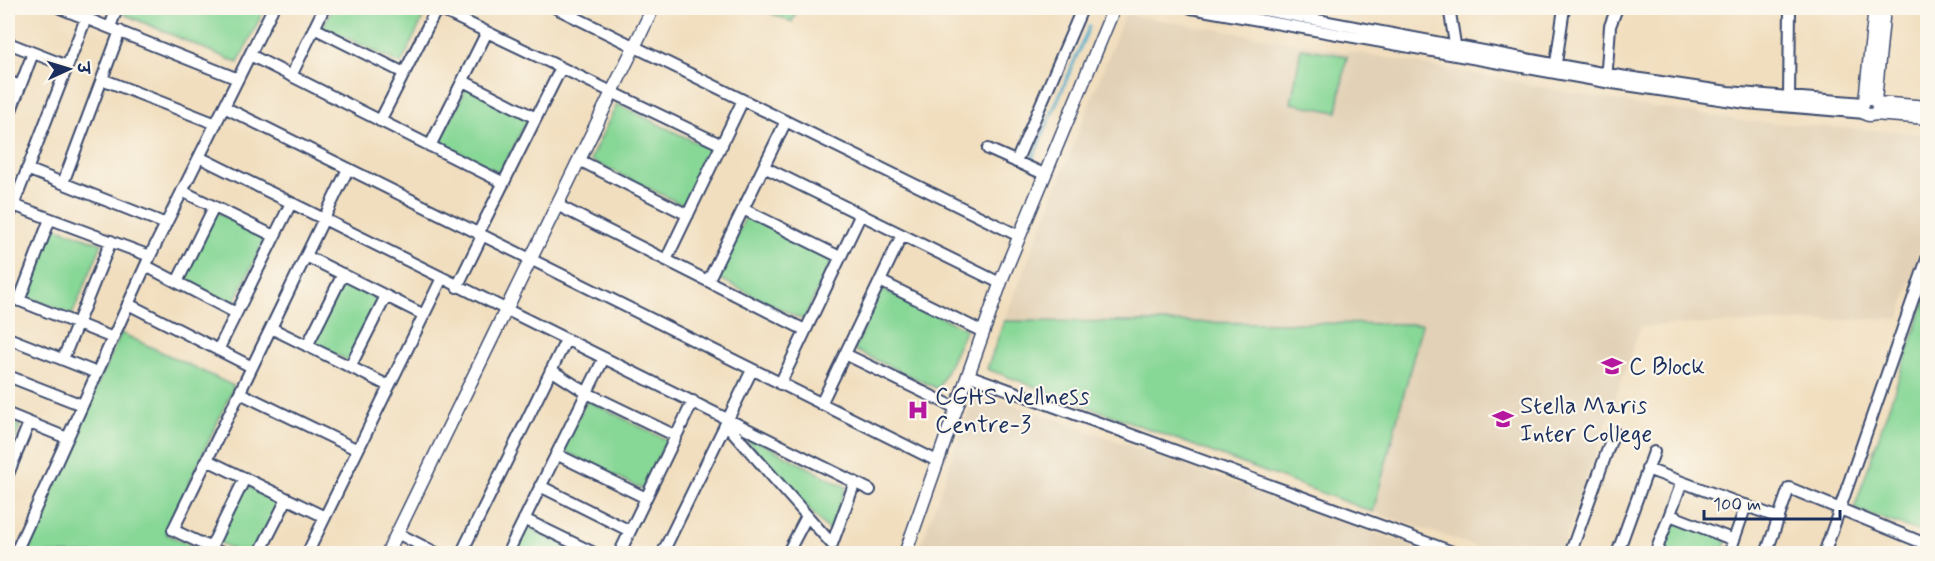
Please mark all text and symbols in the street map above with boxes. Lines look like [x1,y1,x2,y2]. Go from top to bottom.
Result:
north arrow [39,39,99,99]
text: उ [71,60,93,75]
place label: C Block [1629,352,1705,383]
school or university icon: C Block [1600,354,1624,378]
place label: CGHS Wellness Centre-3 [935,382,1090,441]
place label: Stella Maris Inter College [1520,391,1652,450]
hospital icon: CGHS Wellness Centre-3 [906,398,930,422]
school or university icon: Stella Maris Inter College [1491,407,1515,431]
scale bar [1704,483,1840,521]
text: 100 m [1713,493,1761,517]

